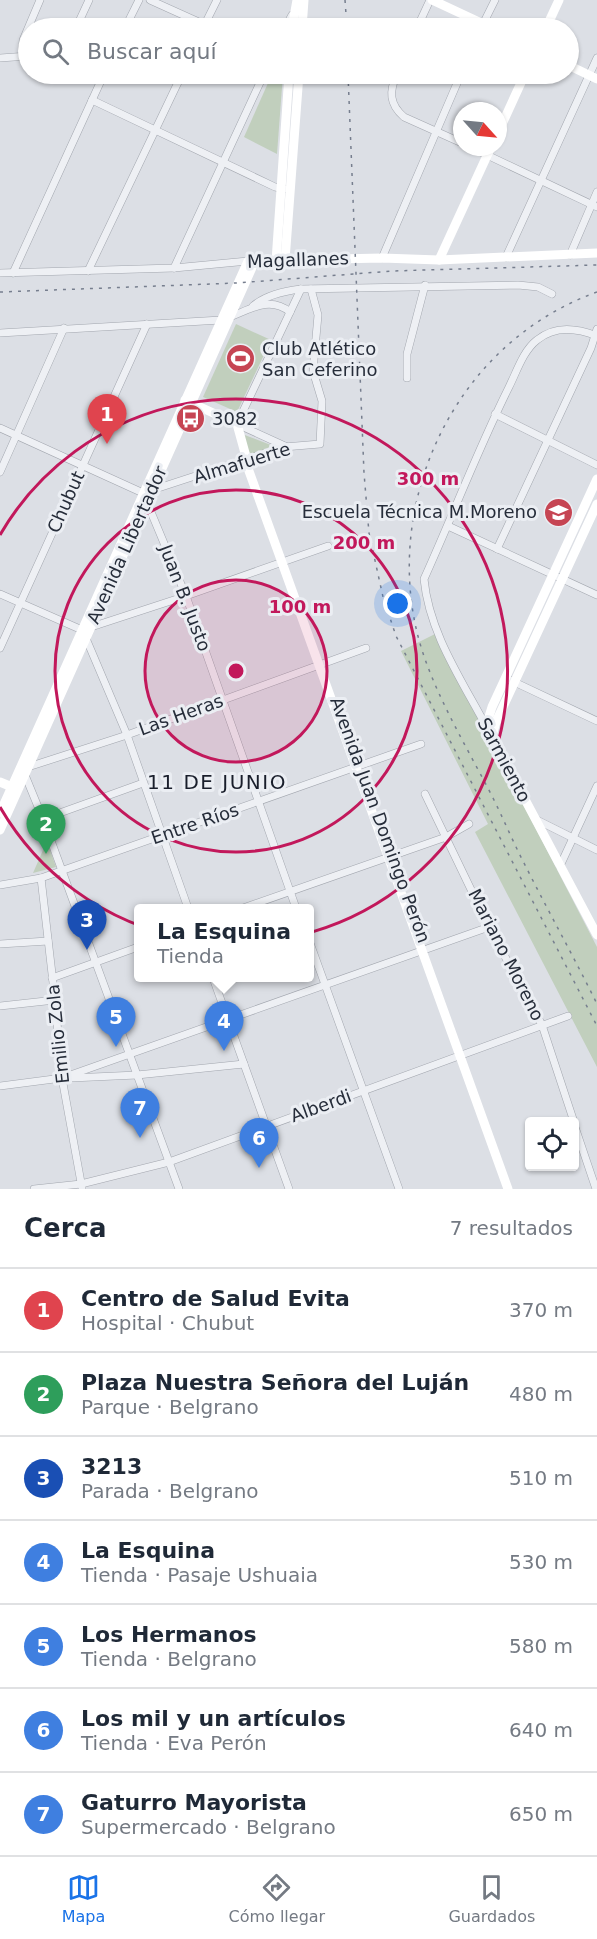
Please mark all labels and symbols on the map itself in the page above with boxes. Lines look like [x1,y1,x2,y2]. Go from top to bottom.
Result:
north arrow [453,102,507,156]
street label: Magallanes [247,247,349,272]
place label: Club Atlético San Ceferino [262,338,377,380]
sports icon: Club Atlético San Ceferino [225,343,257,375]
pin: 1 [88,394,126,444]
bus stop icon: 3082 [175,403,207,435]
place label: 3082 [212,408,258,429]
street label: Almafuerte [191,438,293,487]
street label: Avenida Libertador [82,462,171,627]
street label: Chubut [43,468,88,536]
text: 300 m [397,468,459,489]
school or university icon: Escuela Técnica M.Moreno [542,496,574,528]
place label: Escuela Técnica M.Moreno [302,501,537,522]
text: 200 m [333,532,395,553]
street label: Juan B. Justo [155,540,215,654]
your location [383,589,412,618]
text: 100 m [269,596,331,617]
centre of rings [226,661,246,681]
street label: Las Heras [136,690,226,740]
street label: Avenida Juan Domingo Perón [326,694,435,946]
street label: Sarmiento [473,714,535,806]
district label: 11 DE JUNIO [147,770,287,794]
street label: Entre Ríos [148,799,242,848]
pin: 2 [26,804,66,854]
street label: Mariano Moreno [464,885,549,1024]
pin: 3 [68,900,106,950]
street label: Emilio Zola [42,983,73,1085]
pin: 5 [96,998,136,1047]
pin: 4 [204,1002,244,1051]
street label: Alberdi [287,1085,354,1126]
pin: 7 [120,1088,160,1138]
pin: 6 [240,1118,278,1168]

